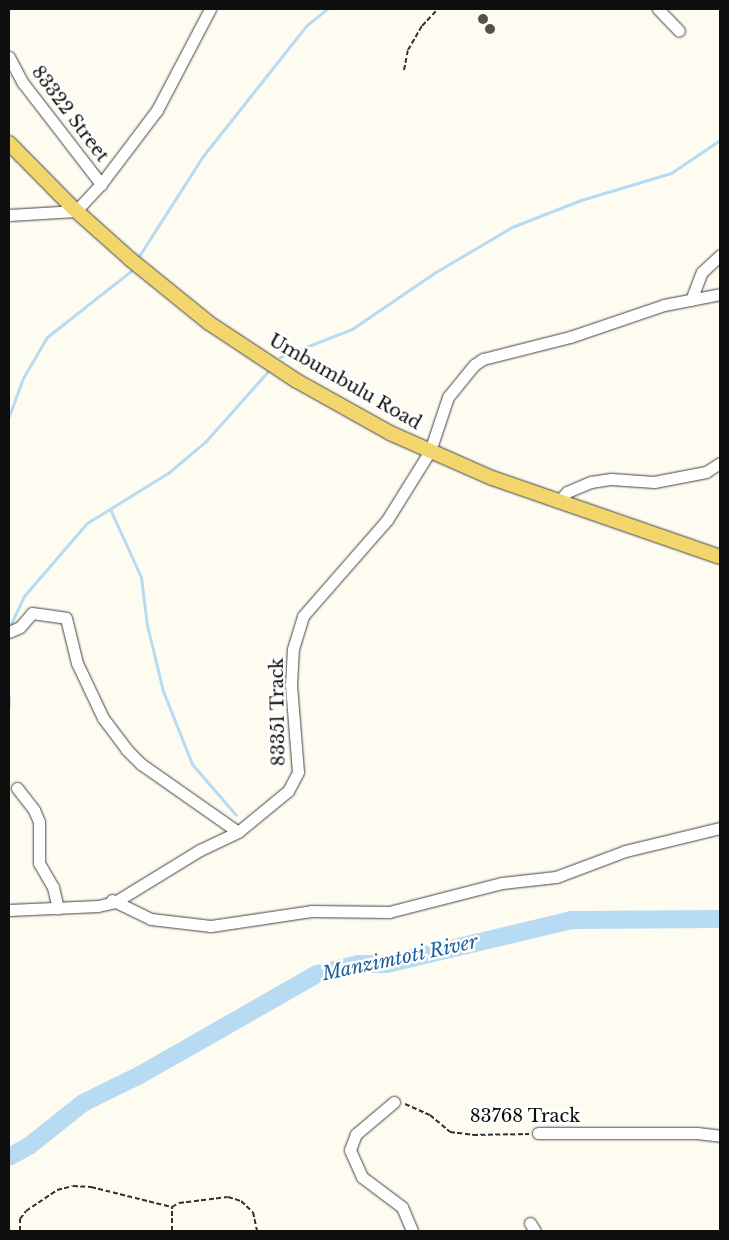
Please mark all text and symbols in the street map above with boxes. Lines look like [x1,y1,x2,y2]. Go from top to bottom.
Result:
street label: 83322 Street [27,62,113,166]
street label: Umbumbulu Road [265,330,425,434]
street label: 83351 Track [266,657,290,767]
water label: Manzimtoti River [320,930,480,986]
street label: 83768 Track [469,1105,581,1127]

